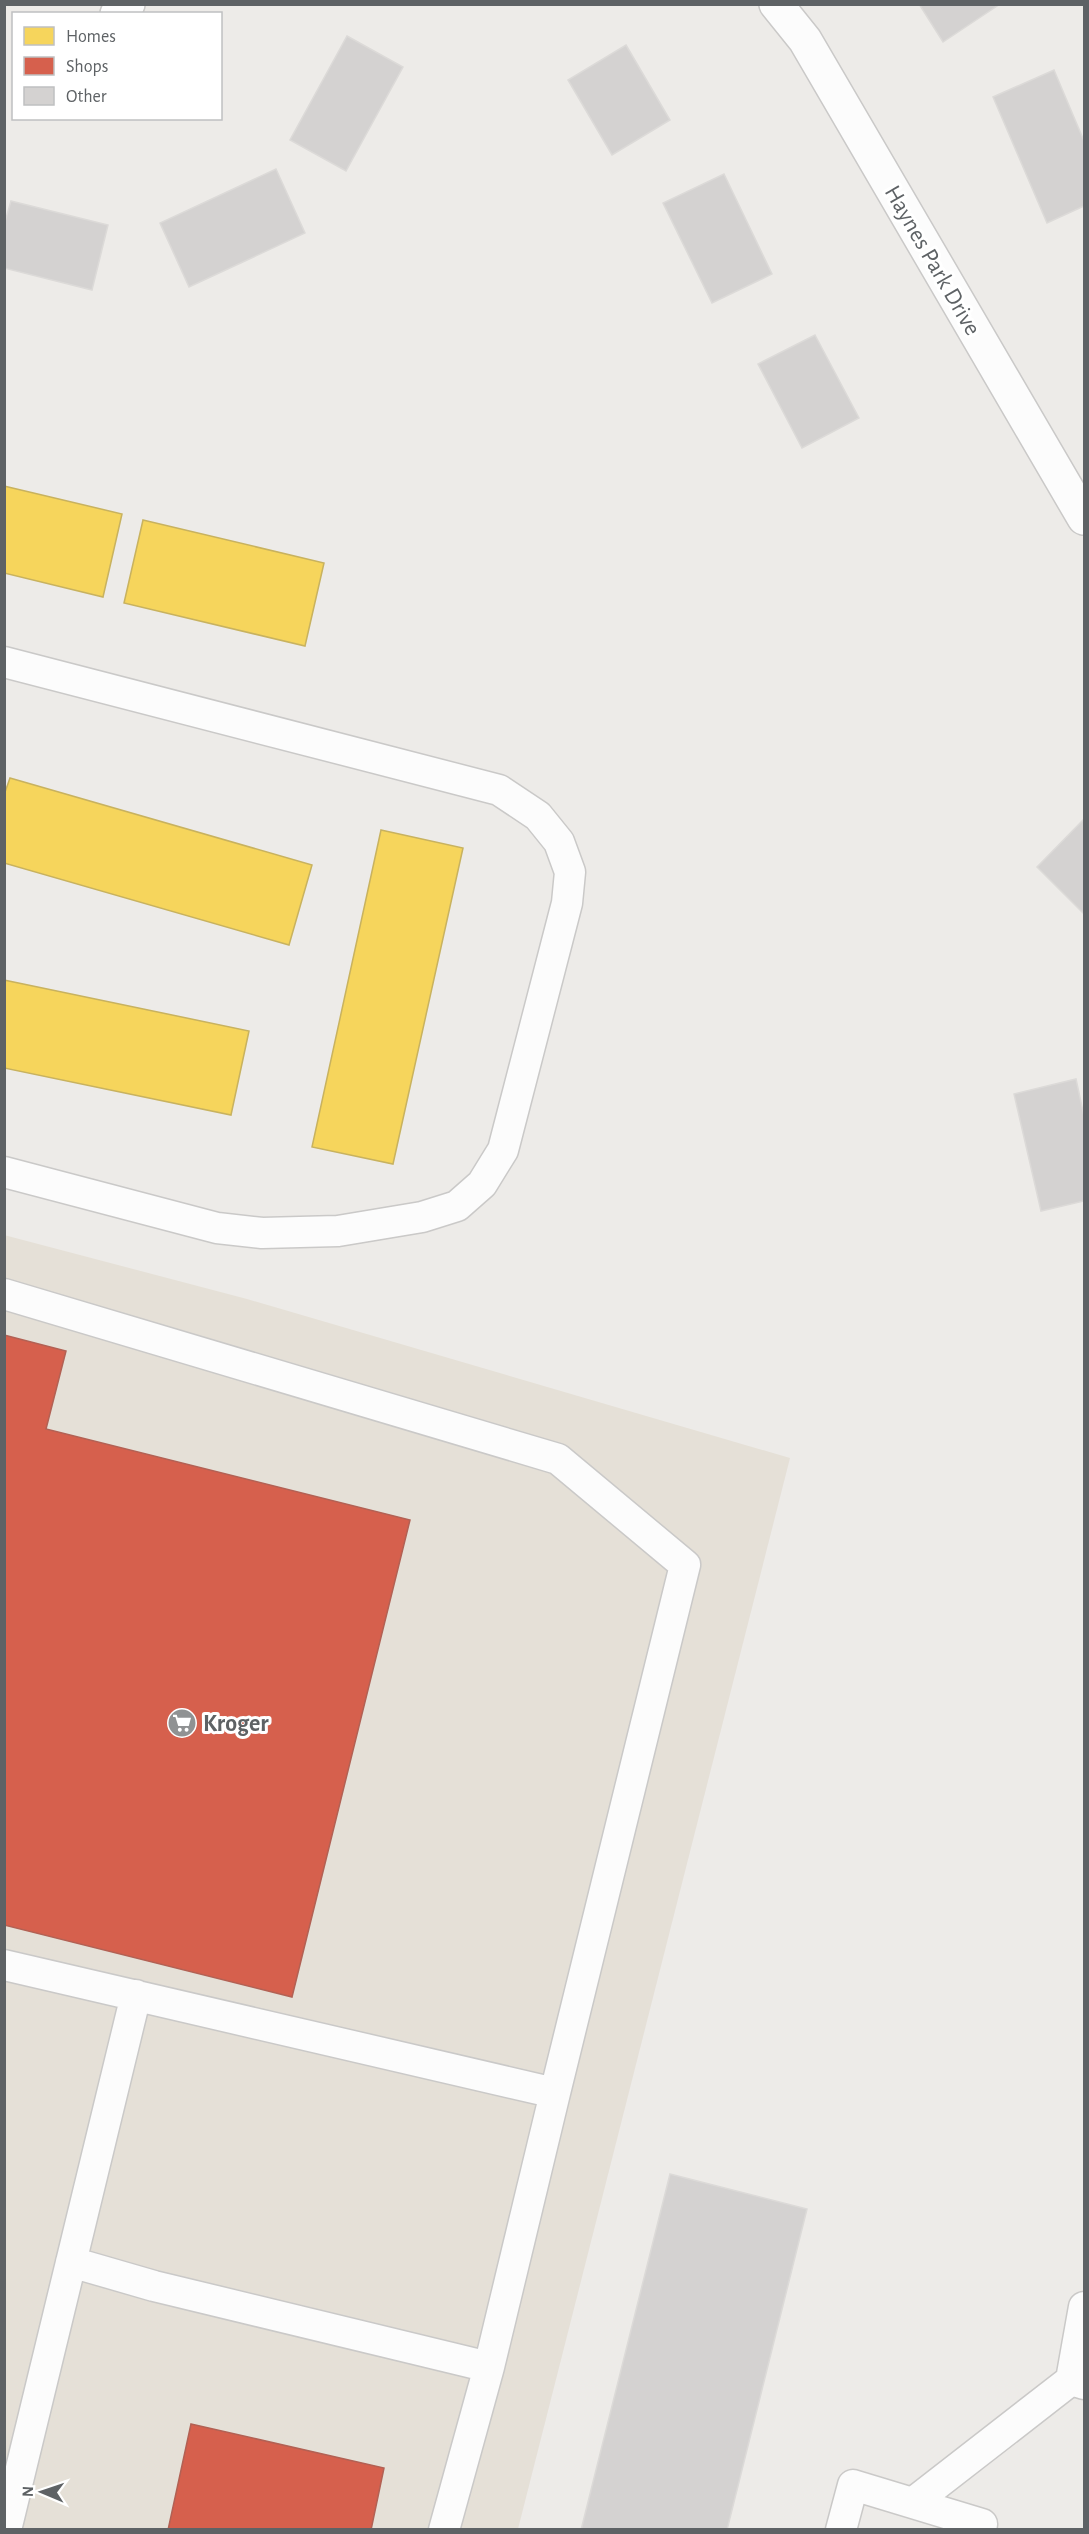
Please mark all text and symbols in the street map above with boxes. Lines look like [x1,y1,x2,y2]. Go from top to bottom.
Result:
legend [12,12,222,120]
text: Homes [66,28,116,46]
text: Shops [66,58,108,76]
text: Other [66,88,107,106]
street label: Haynes Park Drive [880,182,985,339]
supermarket icon: Kroger [166,1707,198,1739]
place label: Kroger [203,1712,269,1736]
north arrow [12,2462,72,2522]
text: N [20,2486,36,2497]

